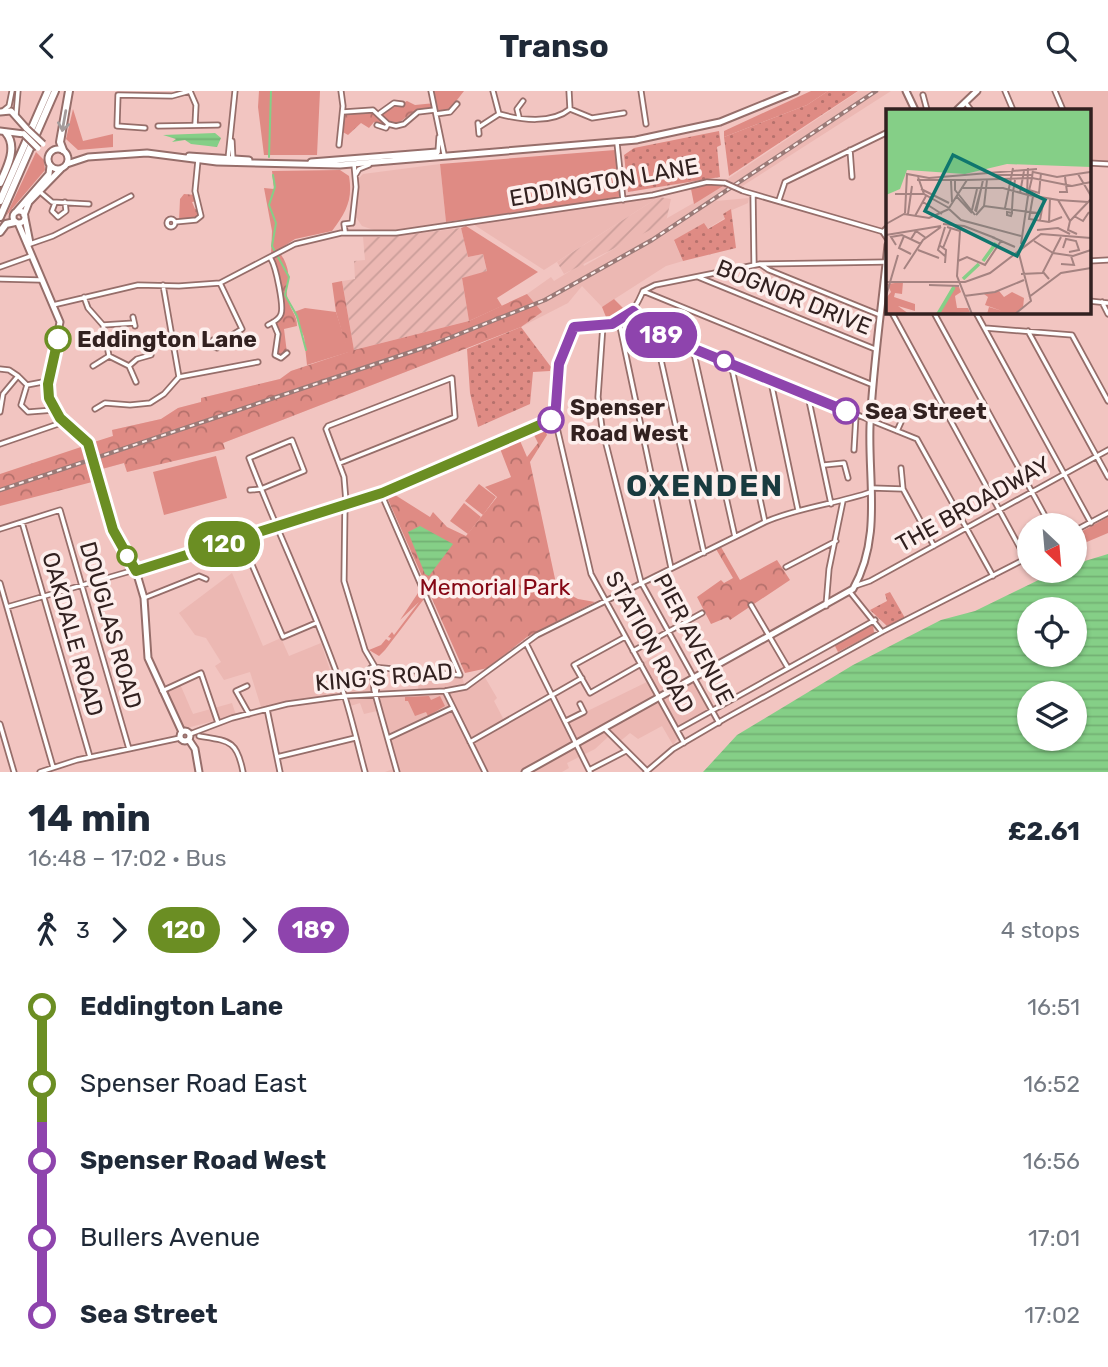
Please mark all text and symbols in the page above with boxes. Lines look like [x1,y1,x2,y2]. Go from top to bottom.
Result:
icon: back [28,27,66,65]
text: Transo [499,27,609,65]
icon: search [1042,27,1080,65]
one-way arrow [57,109,70,131]
inset map [886,109,1090,313]
street label: EDDINGTON LANE [507,152,701,212]
street label: BOGNOR DRIVE [712,253,876,341]
line badge: 189 [621,312,701,358]
text: 189 [639,321,683,349]
place label: Eddington Lane [77,325,257,353]
marker: Eddington Lane [45,326,71,352]
unlabelled marker [714,351,734,371]
place label: Spenser Road West [570,393,689,447]
place label: Sea Street [865,397,987,425]
marker: Sea Street [833,398,859,424]
marker: Spenser Road West [538,407,564,433]
street label: THE BROADWAY [891,450,1055,558]
district label: OXENDEN [626,468,784,504]
north arrow [1017,513,1087,583]
map controls [1017,513,1087,751]
line badge: 120 [184,521,264,567]
text: 120 [202,530,246,558]
street label: DOUGLAS ROAD [74,538,148,712]
unlabelled marker [117,546,137,566]
street label: OAKDALE ROAD [36,549,110,719]
street label: STATION ROAD [599,566,701,718]
street label: PIER AVENUE [648,569,740,709]
park label: Memorial Park [420,573,571,601]
button: locate [1017,597,1087,667]
street label: KING'S ROAD [314,657,454,697]
button: layers [1017,681,1087,751]
text: 14 min [28,795,151,841]
text: £2.61 [1008,816,1080,847]
text: 16:48 – 17:02 · Bus [28,844,226,872]
icon: walk [28,911,66,949]
icon: forward [100,911,138,949]
icon: forward [230,911,268,949]
text: 3 [76,916,90,944]
text: 120 [162,916,206,944]
text: 189 [292,916,335,944]
text: 4 stops [1001,916,1080,944]
text: Eddington Lane [80,991,283,1022]
text: 16:51 [1027,993,1080,1021]
text: Spenser Road East [80,1068,307,1099]
text: 16:52 [1023,1070,1080,1098]
text: Spenser Road West [80,1145,326,1176]
text: 16:56 [1023,1147,1080,1175]
text: Bullers Avenue [80,1222,260,1253]
text: 17:01 [1028,1224,1080,1252]
text: Sea Street [80,1299,218,1330]
text: 17:02 [1024,1301,1080,1329]

